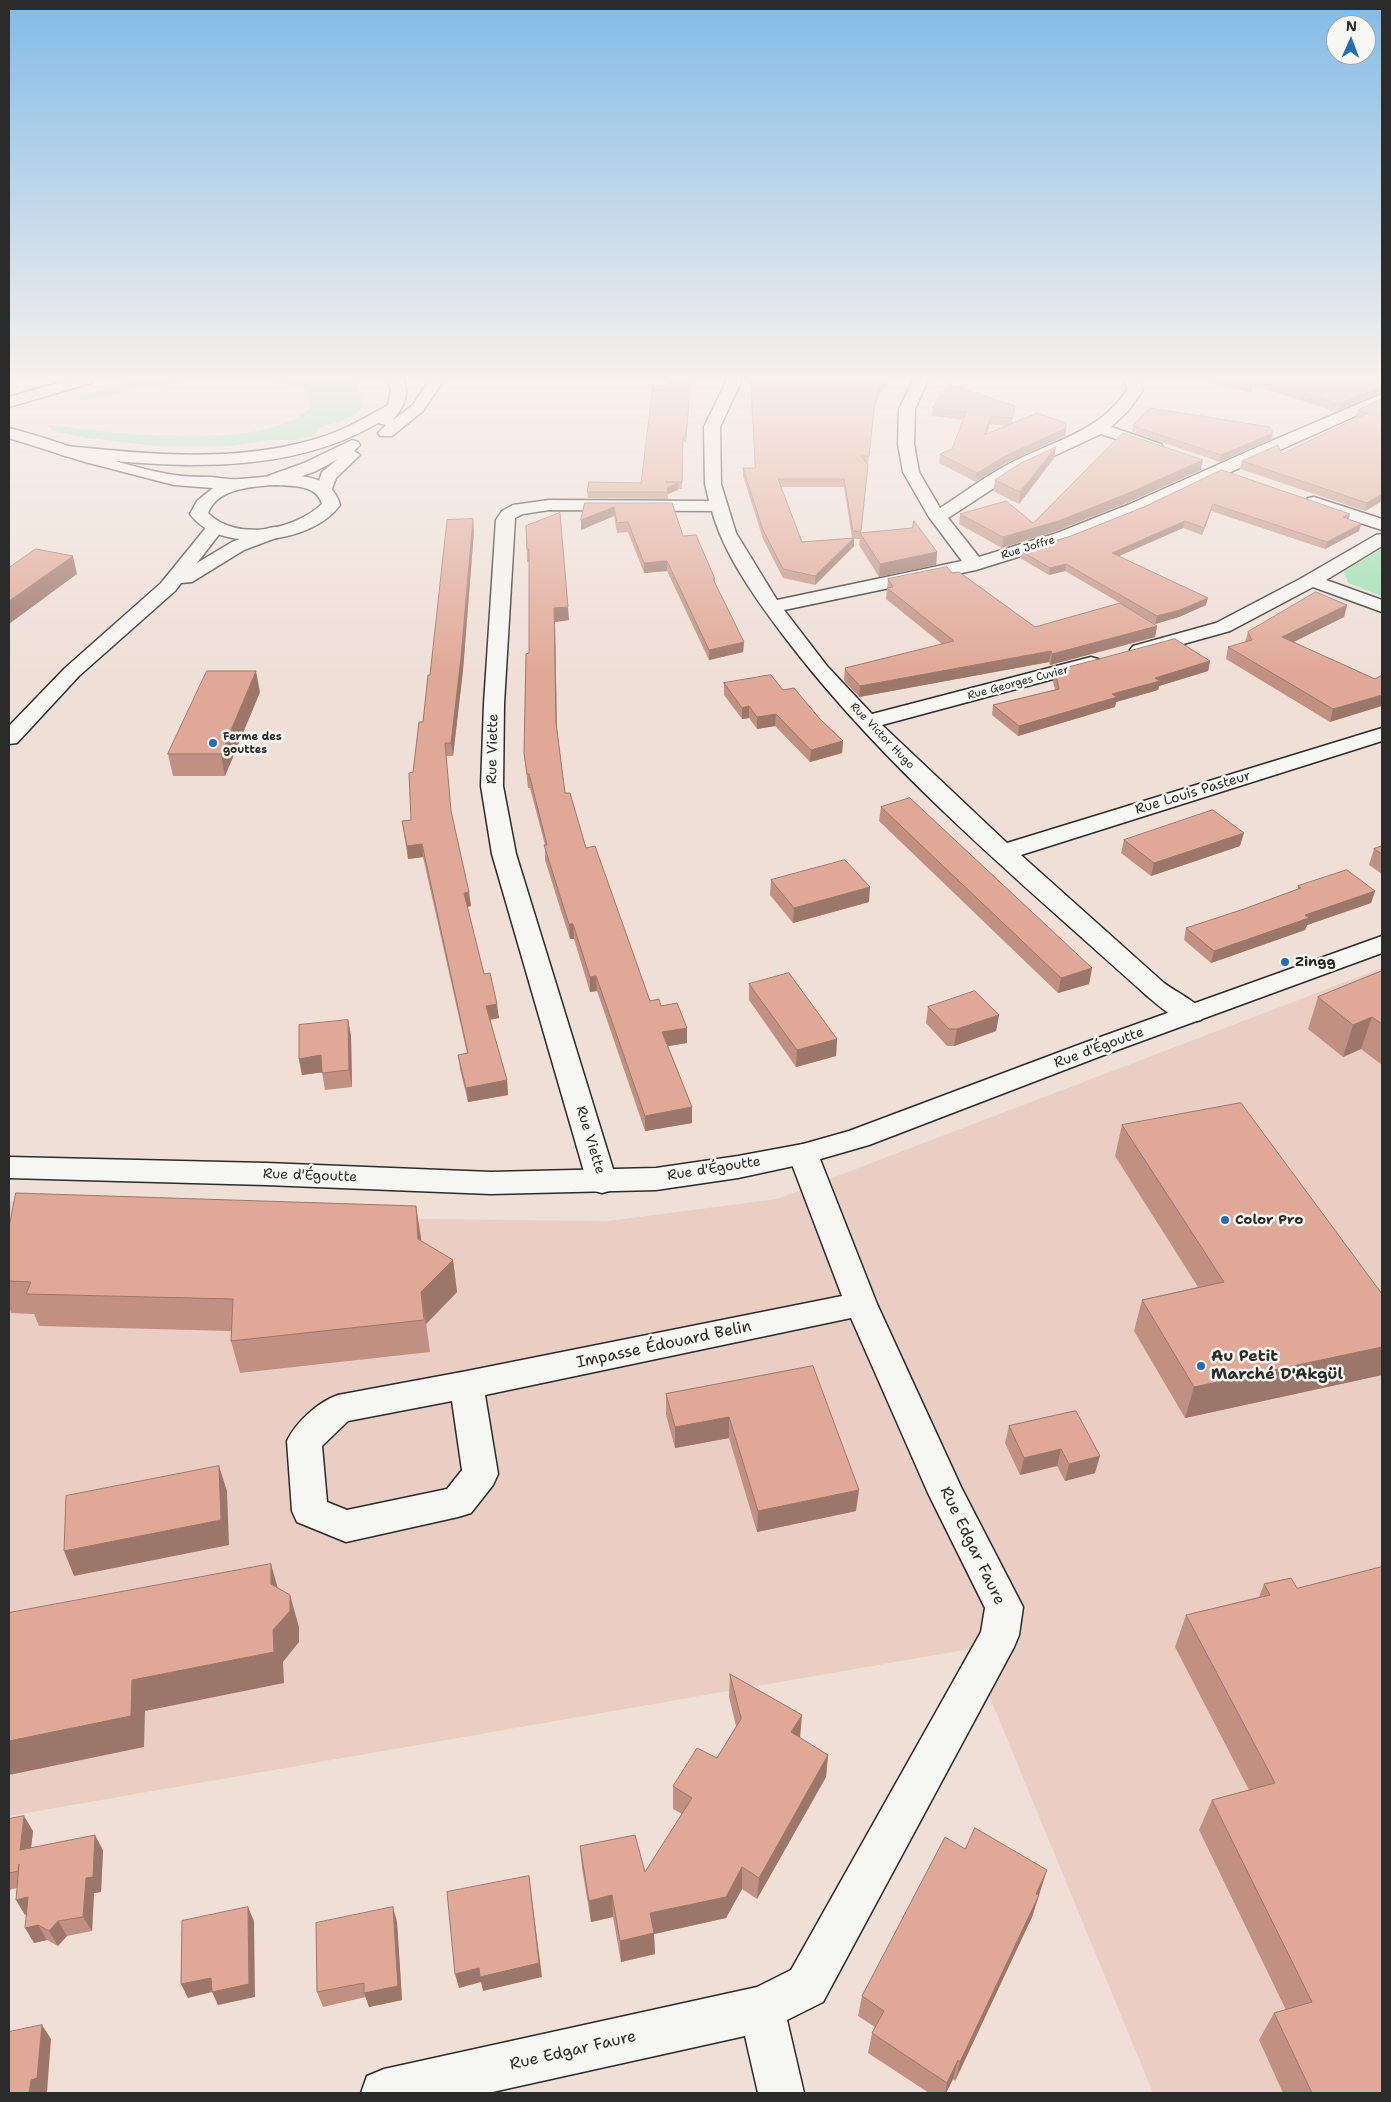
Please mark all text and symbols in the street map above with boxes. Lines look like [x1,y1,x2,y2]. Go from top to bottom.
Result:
north arrow [1326,15,1376,65]
text: N [1346,17,1357,35]
street label: Rue Joffre [1000,534,1056,562]
street label: Rue Georges Cuvier [966,663,1070,703]
street label: Rue Victor Hugo [847,700,917,772]
street label: Rue Viette [484,714,502,784]
place label: Ferme des gouttes [223,730,282,756]
marker: Ferme des gouttes [207,737,219,749]
street label: Rue Louis Pasteur [1133,767,1253,819]
place label: Zingg [1295,954,1336,970]
marker: Zingg [1279,956,1291,968]
street label: Rue d'Égoutte [1052,1024,1146,1072]
street label: Rue Viette [572,1104,608,1176]
street label: Rue d'Égoutte [666,1153,762,1185]
street label: Rue d'Égoutte [263,1166,357,1186]
place label: Color Pro [1235,1212,1303,1228]
marker: Color Pro [1219,1214,1231,1226]
street label: Impasse Édouard Belin [575,1317,753,1373]
place label: Au Petit Marché D'Akgül [1211,1347,1343,1385]
marker: Au Petit Marché D'Akgül [1195,1360,1207,1372]
street label: Rue Edgar Faure [935,1484,1009,1608]
street label: Rue Edgar Faure [508,2027,638,2075]

